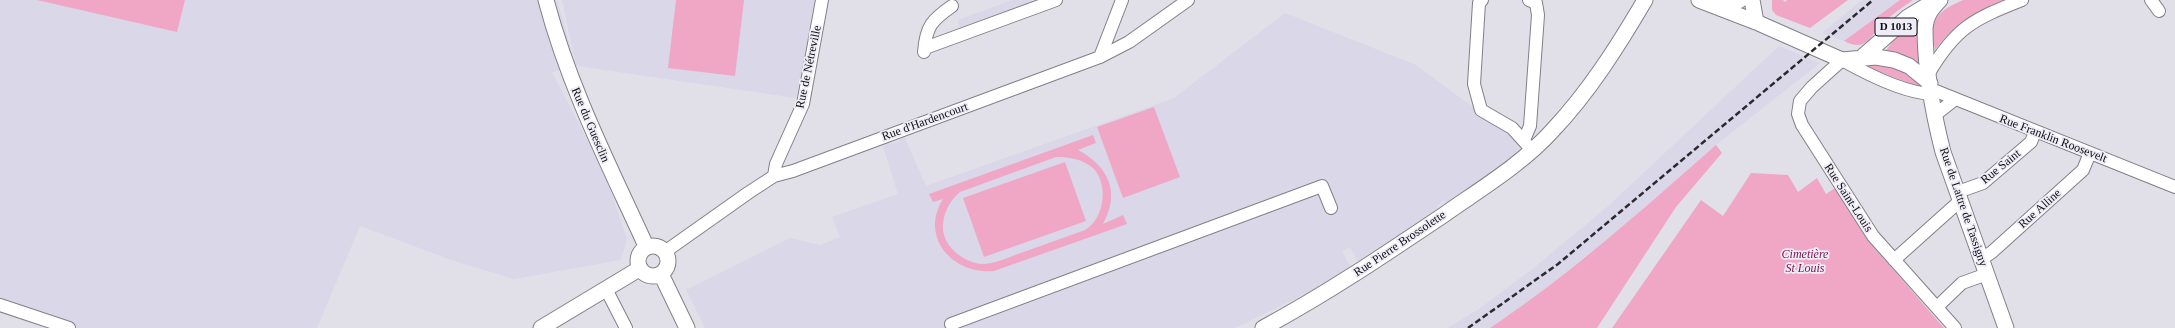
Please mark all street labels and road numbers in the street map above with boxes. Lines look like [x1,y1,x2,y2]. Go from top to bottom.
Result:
road number: D 1013 [1875,18,1917,36]
street label: Rue de Nétreville [793,24,825,110]
street label: Rue du Guesclin [568,85,612,165]
street label: Rue d'Hardencourt [880,100,970,144]
street label: Rue Franklin Roosevelt [1997,112,2109,166]
street label: Rue de Lattre de Tassigny [1936,146,1990,268]
street label: Rue Saint [1978,147,2024,187]
street label: Rue Saint-Louis [1821,161,1875,235]
street label: Rue Alline [2016,186,2064,232]
street label: Rue Pierre Brossolette [1351,208,1449,280]

